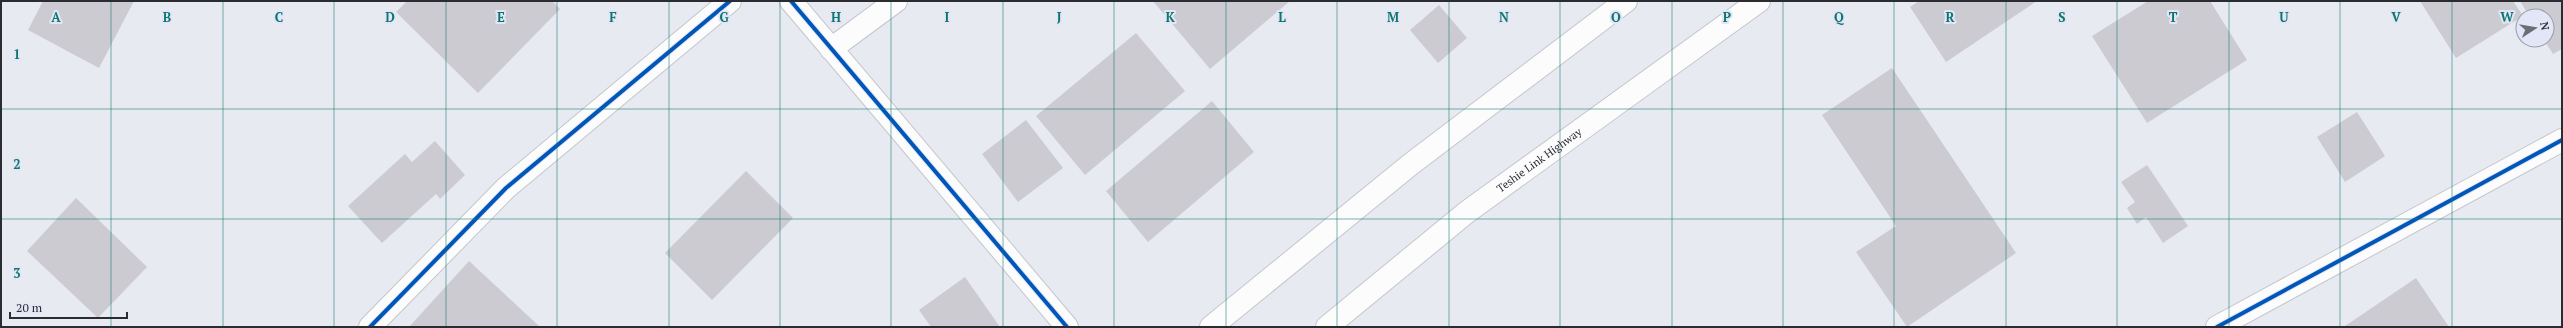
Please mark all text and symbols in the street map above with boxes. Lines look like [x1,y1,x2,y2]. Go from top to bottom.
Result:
text: A [51,8,61,26]
text: B [163,8,171,26]
text: C [275,8,283,26]
text: D [385,8,395,26]
text: E [497,8,505,26]
text: F [609,8,617,26]
text: G [719,8,729,26]
text: H [831,8,841,26]
text: I [945,8,950,26]
text: J [1057,8,1062,26]
text: K [1165,8,1175,26]
text: L [1278,8,1286,26]
text: M [1387,8,1399,26]
text: N [1499,8,1509,26]
text: O [1611,8,1621,26]
text: P [1723,8,1731,26]
text: Q [1834,8,1845,26]
text: R [1945,8,1955,26]
text: S [2058,8,2066,26]
text: T [2169,8,2178,26]
text: U [2279,8,2289,26]
text: V [2391,8,2401,26]
text: W [2500,8,2514,26]
north arrow [2515,8,2555,48]
text: N [2537,20,2553,32]
text: 1 [13,45,21,63]
street label: Teshie Link Highway [1494,124,1585,195]
text: 2 [13,155,21,173]
text: 3 [13,264,21,282]
scale bar [10,294,127,320]
text: 20 m [16,300,43,315]

